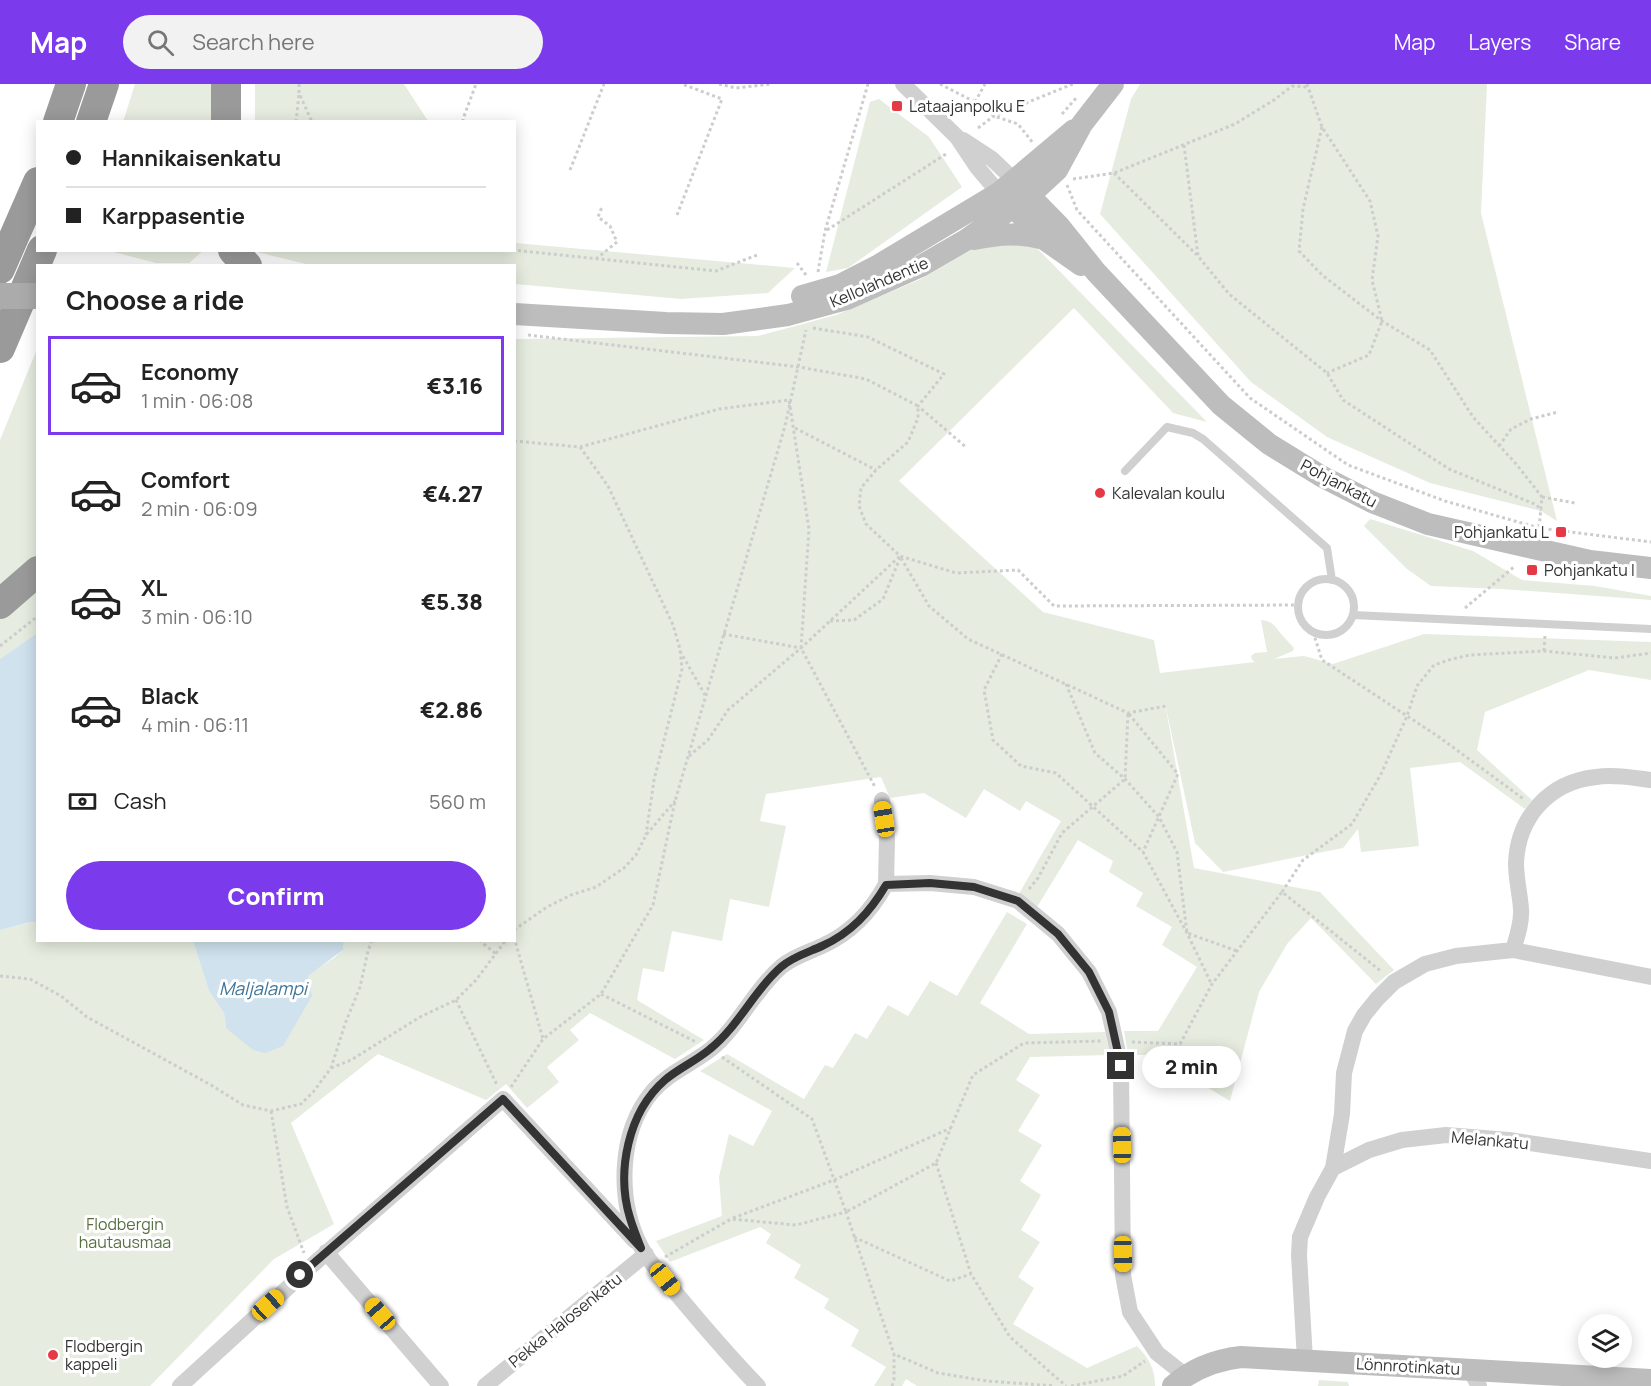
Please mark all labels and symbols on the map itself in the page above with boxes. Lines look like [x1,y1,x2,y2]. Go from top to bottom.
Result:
place label: Lataajanpolku E [909,95,1025,117]
marker: Lataajanpolku E [890,99,904,113]
street label: Kellolahdentie [826,251,932,313]
street label: Pohjankatu [1297,454,1381,512]
place label: Kalevalan koulu [1112,482,1225,504]
marker: Kalevalan koulu [1093,486,1107,500]
place label: Pohjankatu L [1454,521,1549,543]
marker: Pohjankatu L [1554,525,1568,539]
place label: Pohjankatu I [1544,559,1635,581]
marker: Pohjankatu I [1525,563,1539,577]
car [872,800,896,838]
water label: Maljalampi [219,976,310,1000]
callout: 2 min [1142,1045,1241,1087]
route end [1107,1052,1134,1079]
street label: Melankatu [1450,1126,1530,1154]
car [1113,1127,1131,1163]
park label: Flodbergin hautausmaa [79,1213,171,1253]
car [1114,1236,1132,1272]
car [647,1259,683,1299]
route start [286,1261,313,1288]
street label: Pekka Halosenkatu [504,1268,626,1372]
car [249,1286,287,1324]
car [361,1295,399,1333]
place label: Flodbergin kappeli [65,1335,143,1375]
marker: Flodbergin kappeli [46,1348,60,1362]
street label: Lönnrotinkatu [1355,1352,1461,1380]

